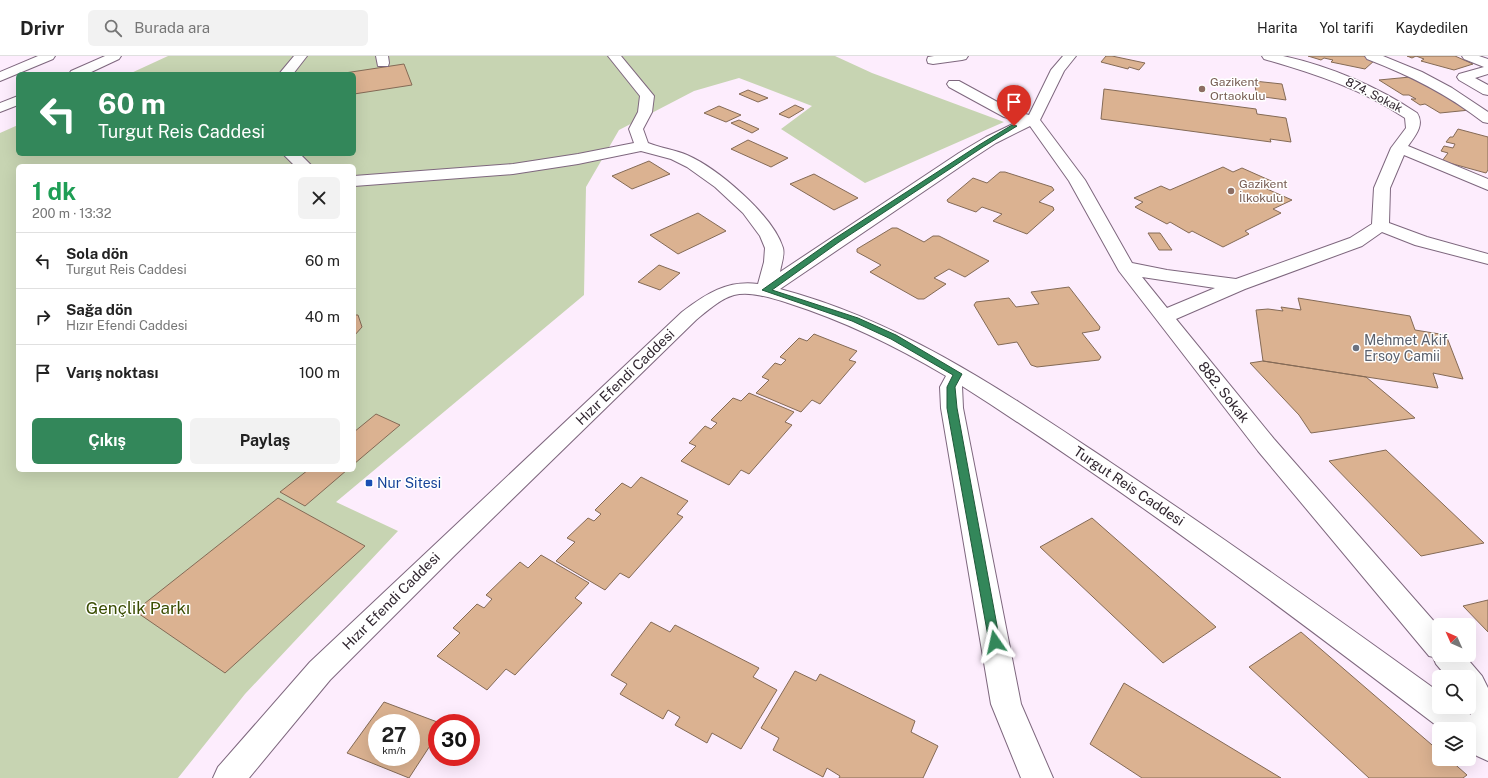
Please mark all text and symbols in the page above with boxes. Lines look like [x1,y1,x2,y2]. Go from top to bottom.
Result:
search box [88,10,368,46]
text: Drivr [20,17,64,39]
icon: search [102,17,124,39]
text: Burada ara [134,19,210,36]
text: Harita [1257,20,1297,36]
text: Yol tarifi [1319,20,1374,36]
text: Kaydedilen [1396,20,1468,36]
place label: Gazikent Ortaokulu [1210,75,1265,103]
street label: 874. Sokak [1343,75,1405,115]
marker: Gazikent Ortaokulu [1197,84,1207,94]
pin [997,85,1031,126]
text: 60 m [98,87,166,120]
icon: left [32,88,84,140]
icon: arrive [1003,91,1025,113]
text: Turgut Reis Caddesi [98,121,265,142]
text: 1 dk [32,177,76,205]
button: close [298,177,340,219]
place label: Gazikent İlkokulu [1239,177,1288,205]
marker: Gazikent İlkokulu [1226,186,1236,196]
text: 200 m · 13:32 [32,206,112,221]
text: Sola dön [66,245,128,262]
icon: left [32,250,54,272]
text: 60 m [305,252,340,269]
text: Turgut Reis Caddesi [66,262,187,277]
text: Sağa dön [66,301,132,318]
icon: right [32,306,54,328]
text: 40 m [305,308,340,325]
text: Hızır Efendi Caddesi [66,318,187,333]
street label: Hızır Efendi Caddesi [572,326,678,428]
place label: Mehmet Akif Ersoy Camii [1364,332,1448,364]
marker: Mehmet Akif Ersoy Camii [1351,343,1361,353]
street label: 882. Sokak [1195,358,1253,426]
icon: arrive [32,362,54,384]
text: Varış noktası [66,364,158,381]
text: 100 m [299,364,340,381]
button: Çıkış [32,418,182,464]
button: Paylaş [190,418,340,464]
street label: Turgut Reis Caddesi [1071,443,1187,529]
place label: Nur Sitesi [377,475,441,491]
marker: Nur Sitesi [364,478,374,488]
street label: Hızır Efendi Caddesi [339,549,443,653]
park label: Gençlik Parkı [86,598,190,618]
north arrow [1432,618,1476,662]
map controls [1432,618,1476,766]
position arrow [974,621,1016,663]
button: search [1432,670,1476,714]
speed limit sign: 30 [428,714,480,766]
button: layers [1432,722,1476,766]
text: 27 [381,723,407,747]
text: km/h [382,744,406,756]

